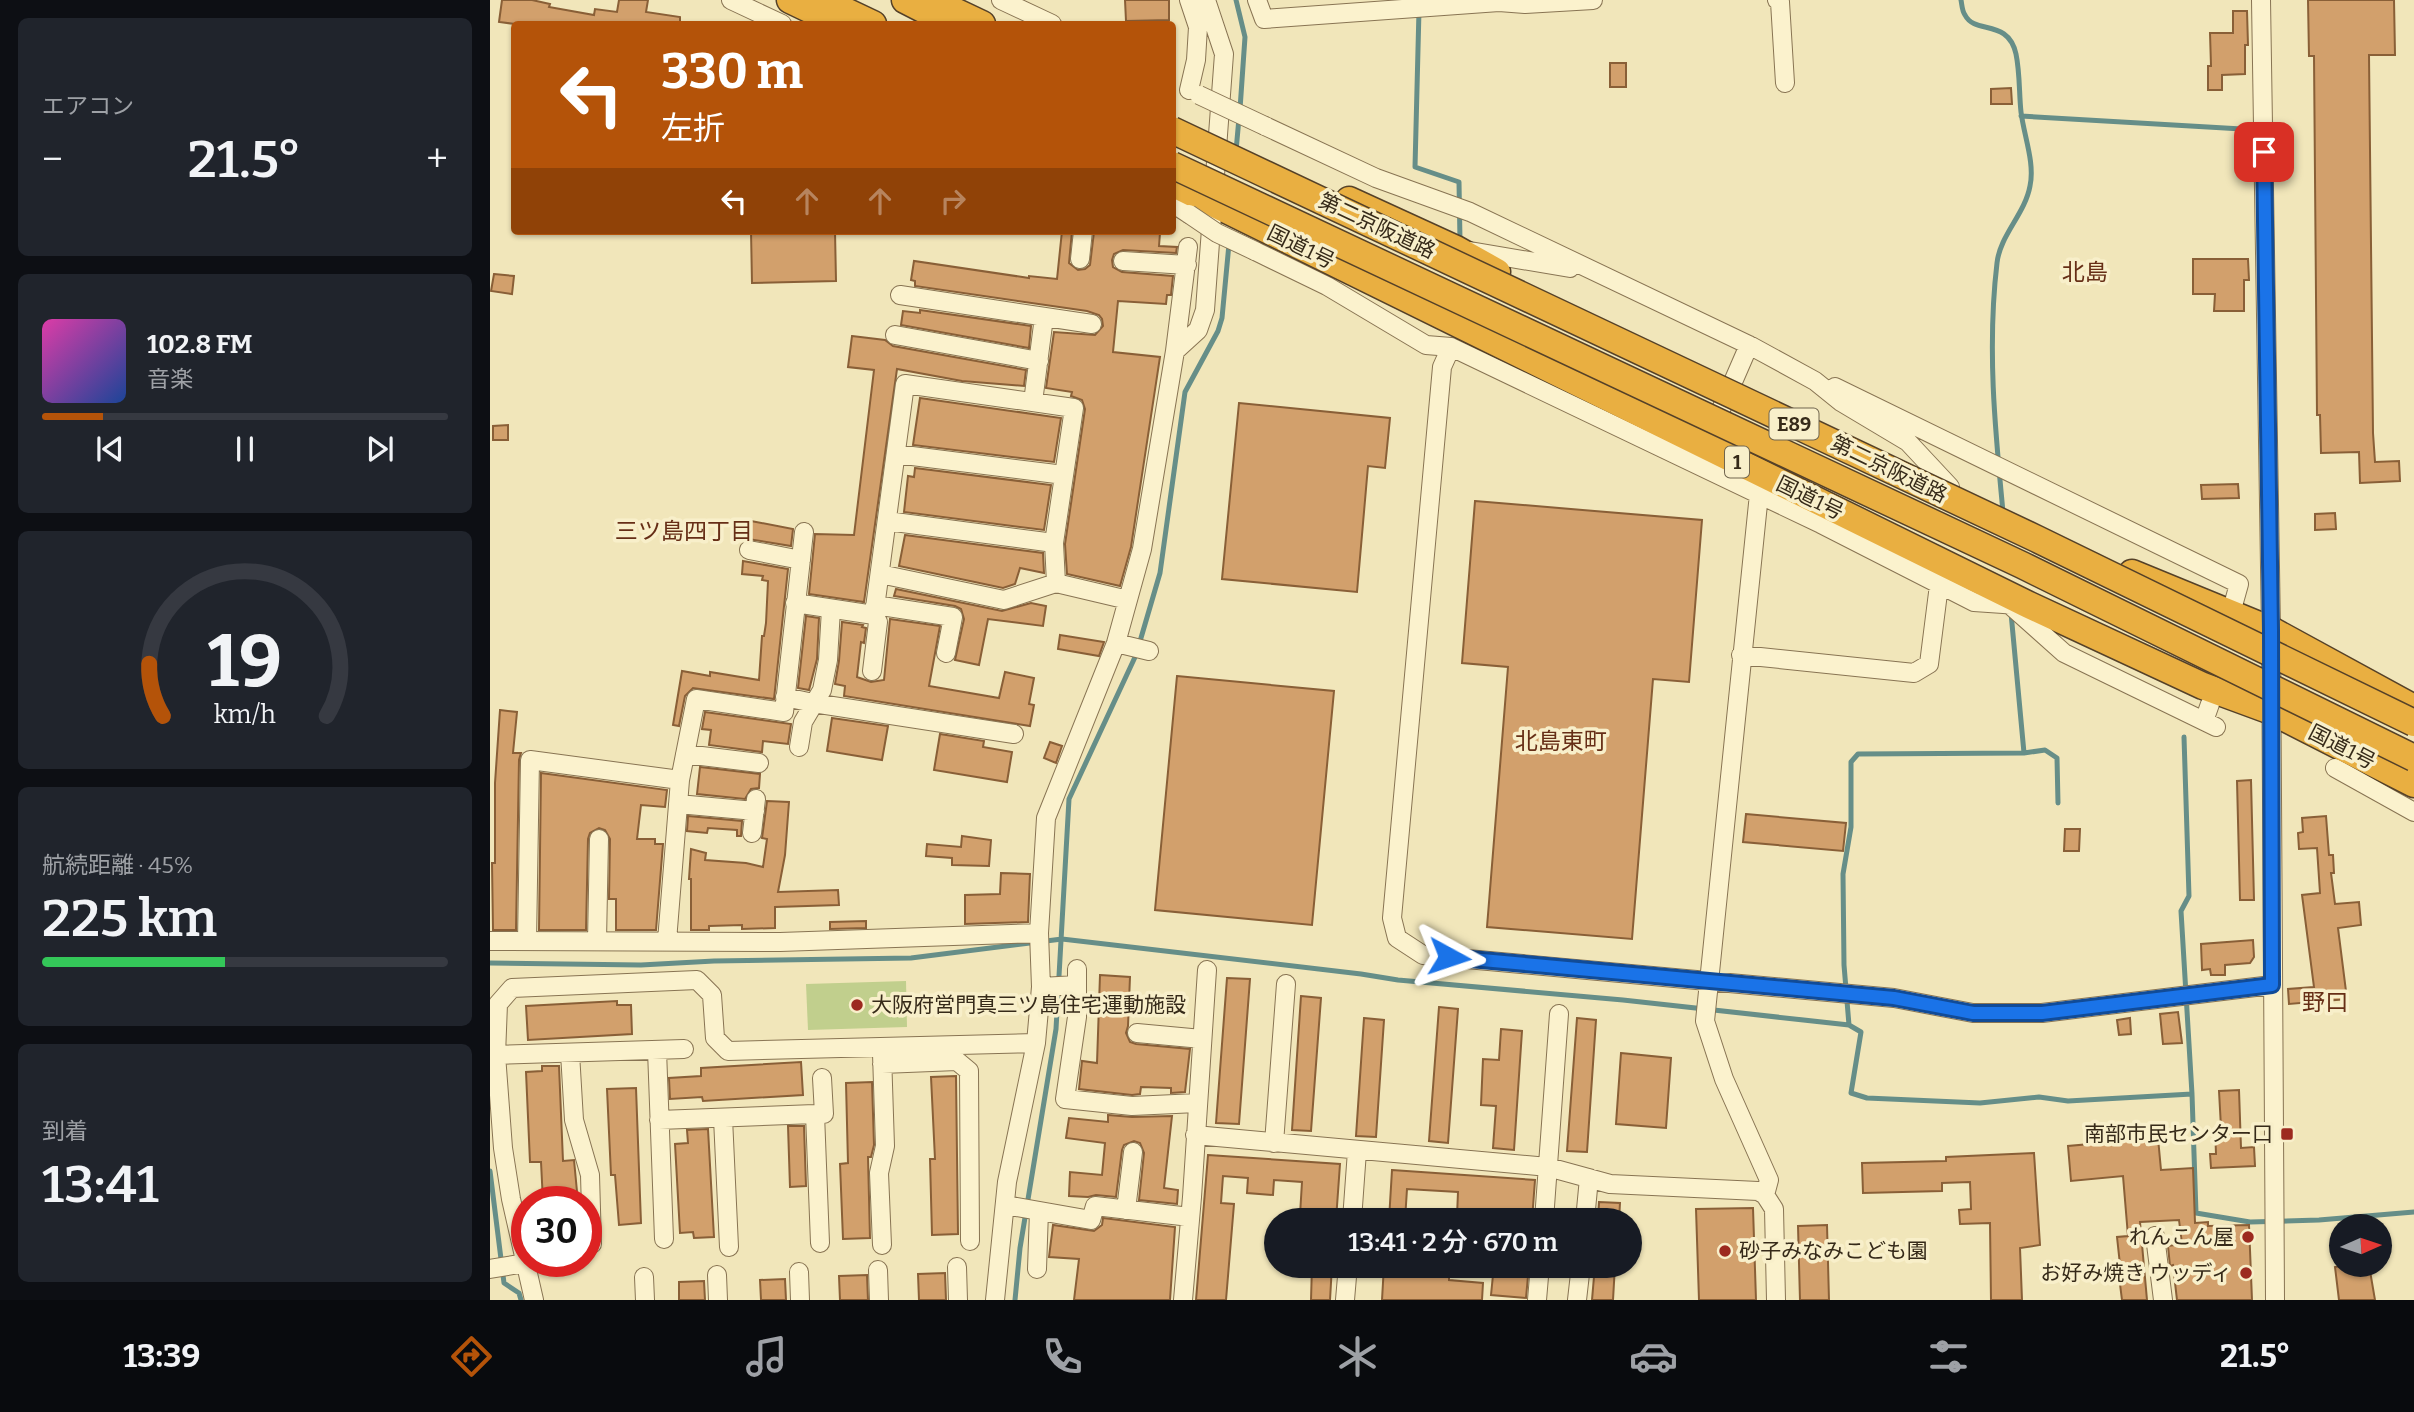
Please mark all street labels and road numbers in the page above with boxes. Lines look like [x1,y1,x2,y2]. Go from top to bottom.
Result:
street label: 第二京阪道路 [1314,188,1440,264]
street label: 国道1号 [1263,220,1339,274]
road number: E89 [1770,408,1818,440]
street label: 第二京阪道路 [1827,430,1951,508]
road number: 1 [1725,446,1749,477]
street label: 国道1号 [1772,471,1848,525]
street label: 国道1号 [2304,719,2380,775]

